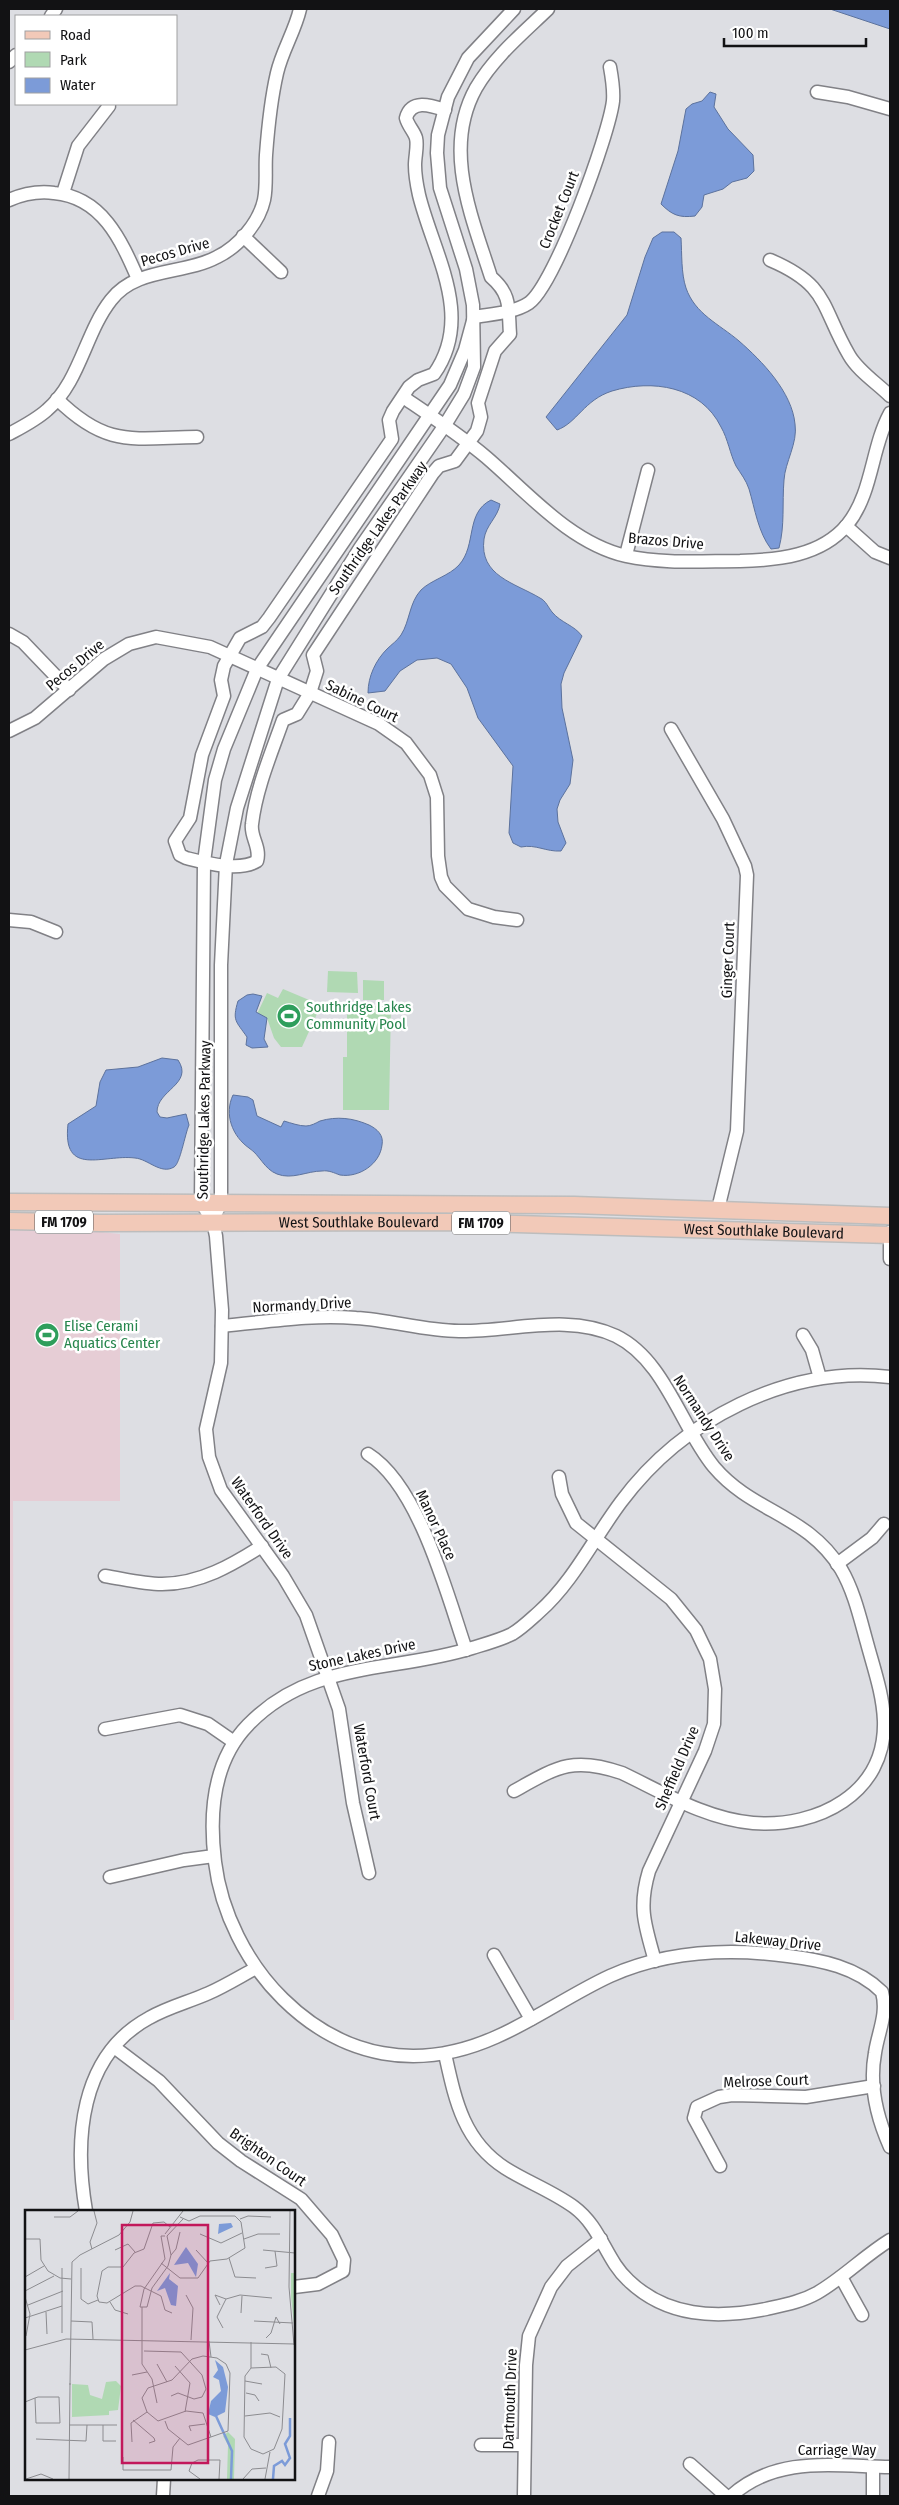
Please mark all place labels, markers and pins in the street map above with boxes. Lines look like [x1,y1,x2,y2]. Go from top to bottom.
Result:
place label: Southridge Lakes Community Pool [306,998,411,1033]
sports icon: Southridge Lakes Community Pool [276,1003,302,1029]
place label: Elise Cerami Aquatics Center [64,1317,161,1352]
sports icon: Elise Cerami Aquatics Center [34,1322,60,1348]

